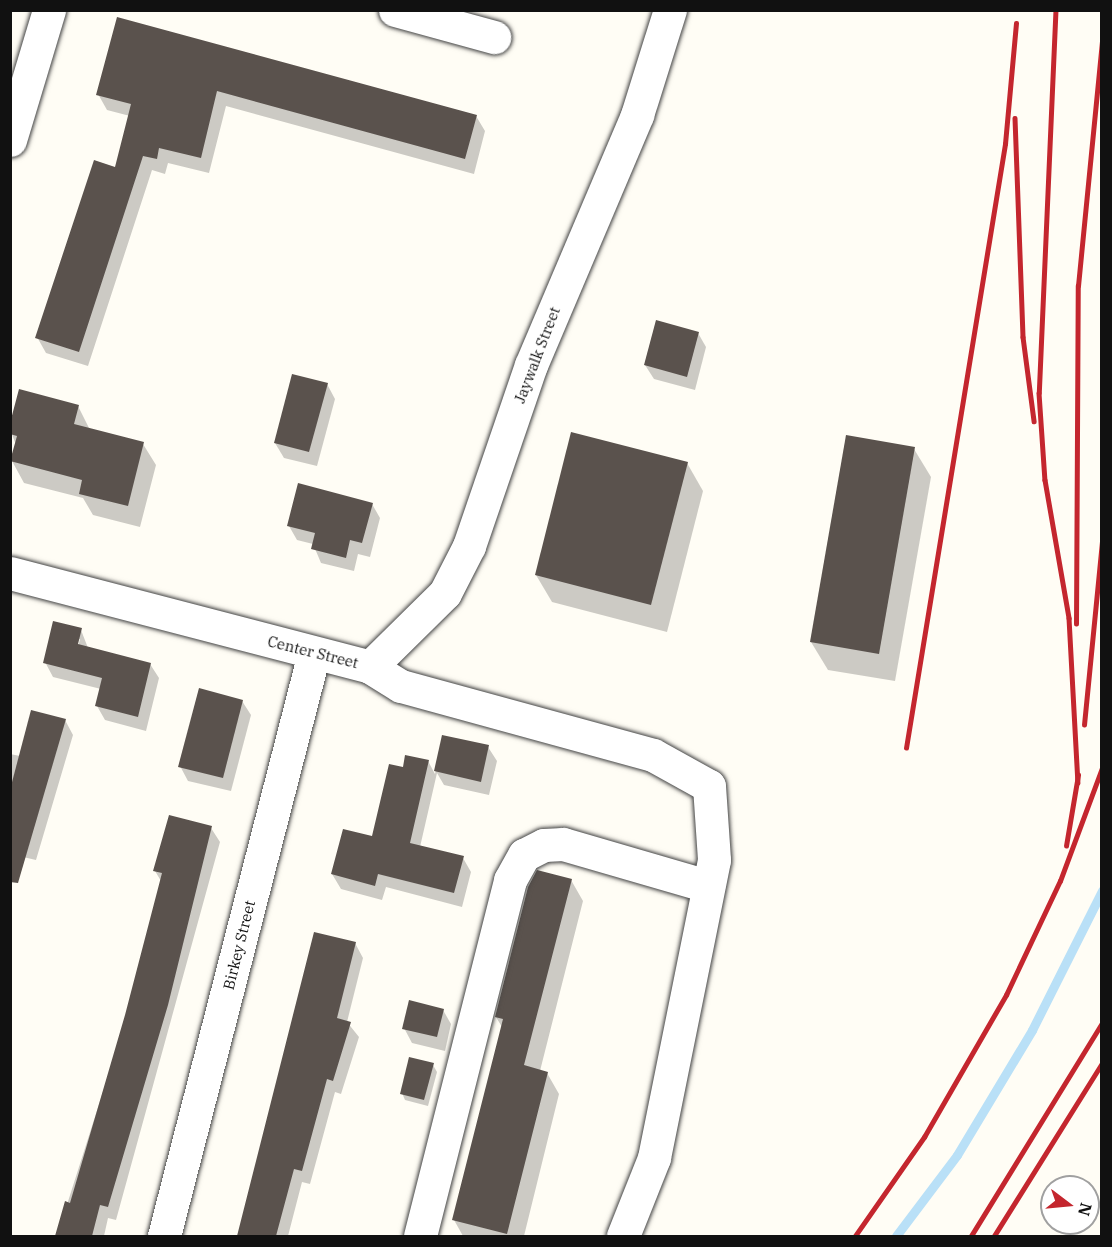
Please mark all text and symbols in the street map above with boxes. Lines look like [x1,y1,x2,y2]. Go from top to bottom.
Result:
street label: Jaywalk Street [510,304,564,406]
street label: Center Street [266,632,360,672]
street label: Birkey Street [219,898,259,992]
north arrow [1040,1175,1100,1235]
text: N [1074,1201,1097,1218]

